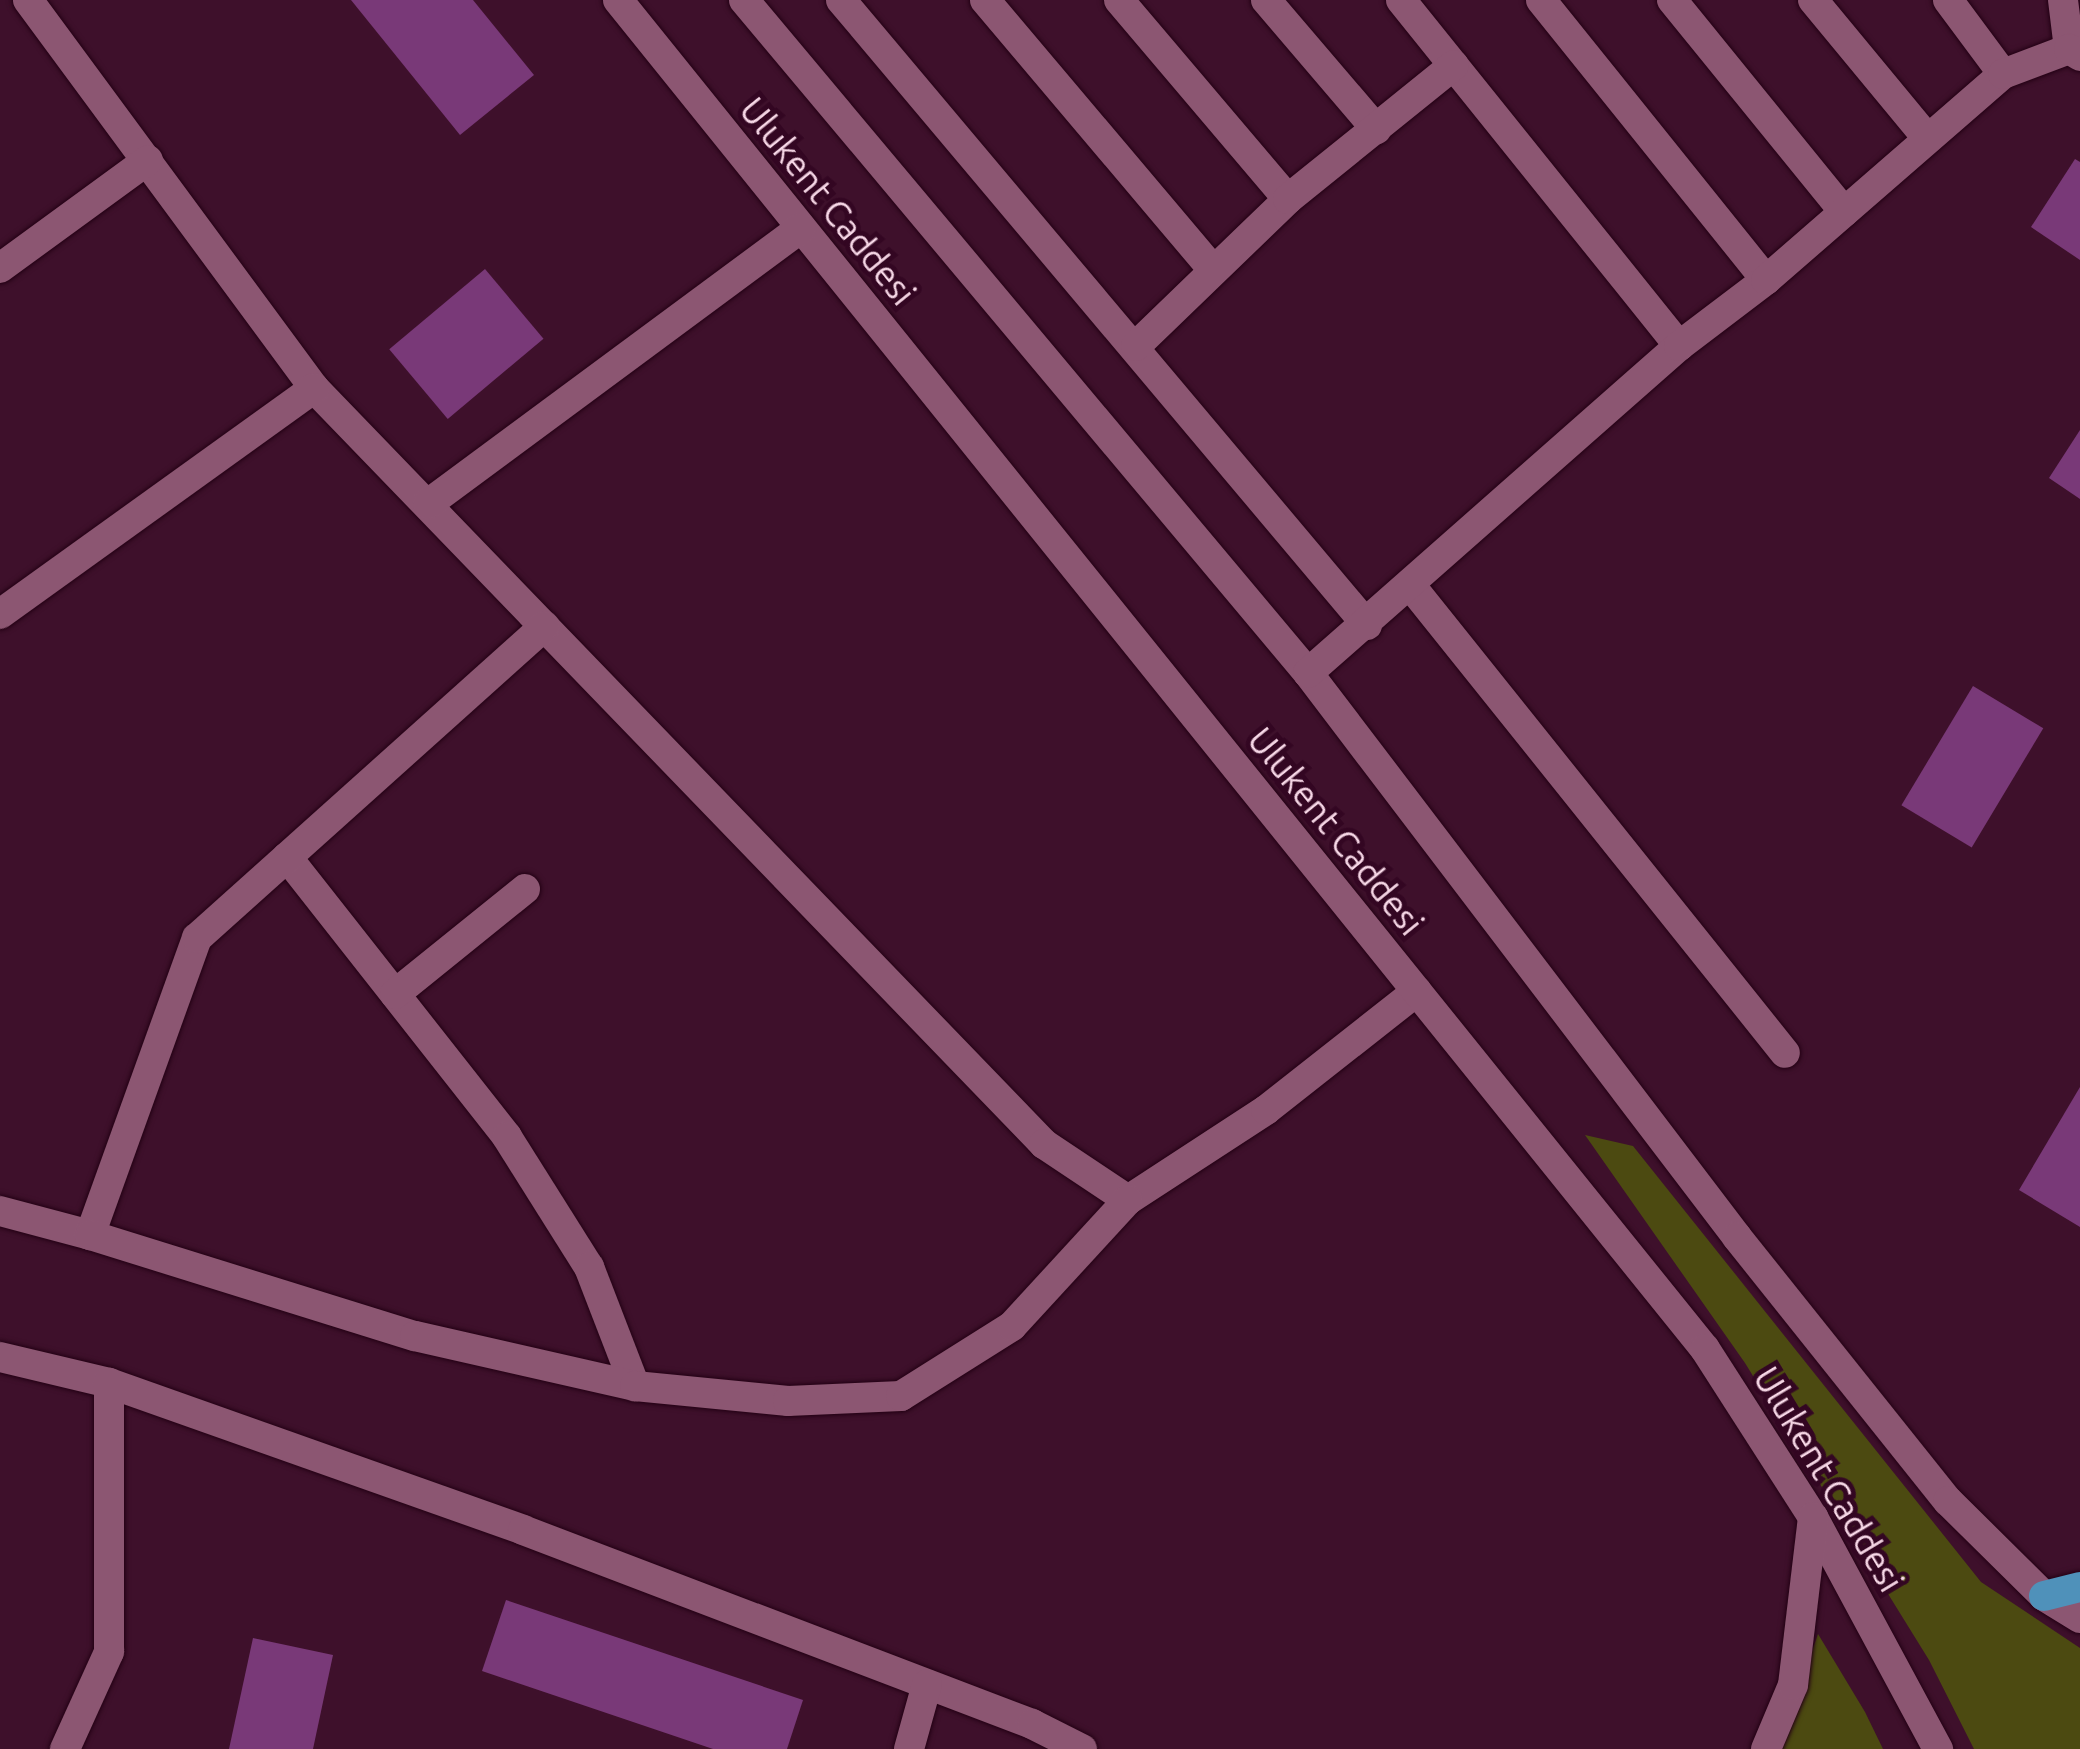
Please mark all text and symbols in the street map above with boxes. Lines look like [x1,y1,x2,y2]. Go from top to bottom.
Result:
street label: Ulukent Caddesi [732,89,924,313]
street label: Ulukent Caddesi [1240,719,1432,943]
street label: Ulukent Caddesi [1745,1359,1913,1599]

